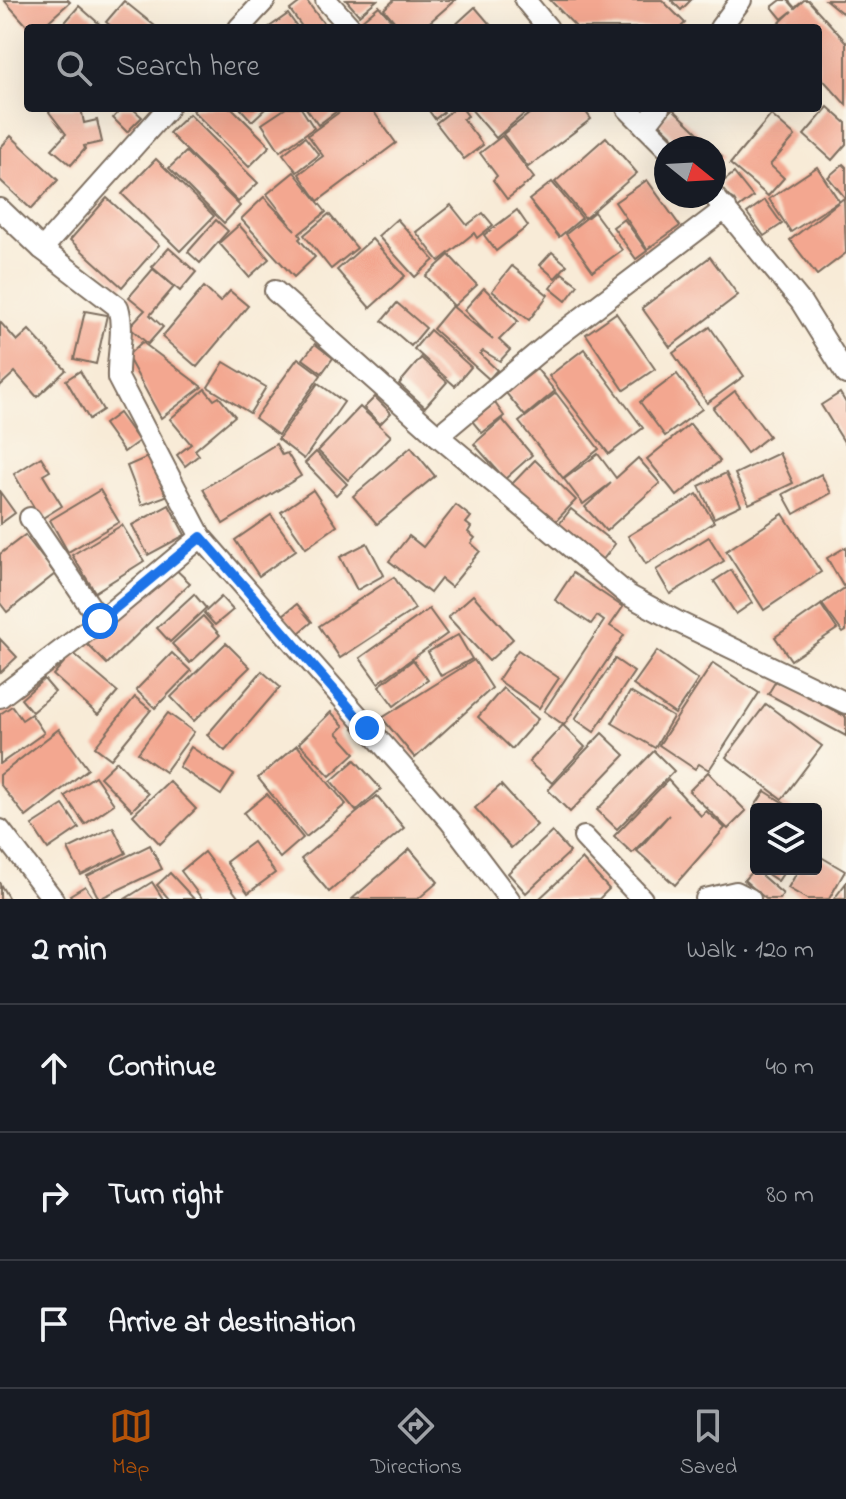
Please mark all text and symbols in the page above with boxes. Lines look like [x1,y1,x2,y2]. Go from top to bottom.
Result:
search box [24,24,822,112]
icon: search [52,46,96,90]
text: Search here [116,46,260,90]
north arrow [654,136,726,208]
route start [82,603,118,639]
route end [349,710,385,746]
map controls [750,803,822,875]
button: layers [750,803,822,875]
text: 2 min [32,926,107,976]
text: Walk · 120 m [686,932,814,970]
icon: ahead [32,1046,76,1090]
text: Continue [108,1046,216,1090]
text: 40 m [765,1049,814,1087]
icon: right [32,1174,76,1218]
text: Turn right [108,1174,223,1218]
text: 80 m [766,1177,814,1215]
icon: arrive [32,1302,76,1346]
text: Arrive at destination [108,1302,356,1346]
tab: Map [109,1404,153,1484]
tab: Directions [371,1404,462,1484]
tab: Saved [680,1404,737,1484]

